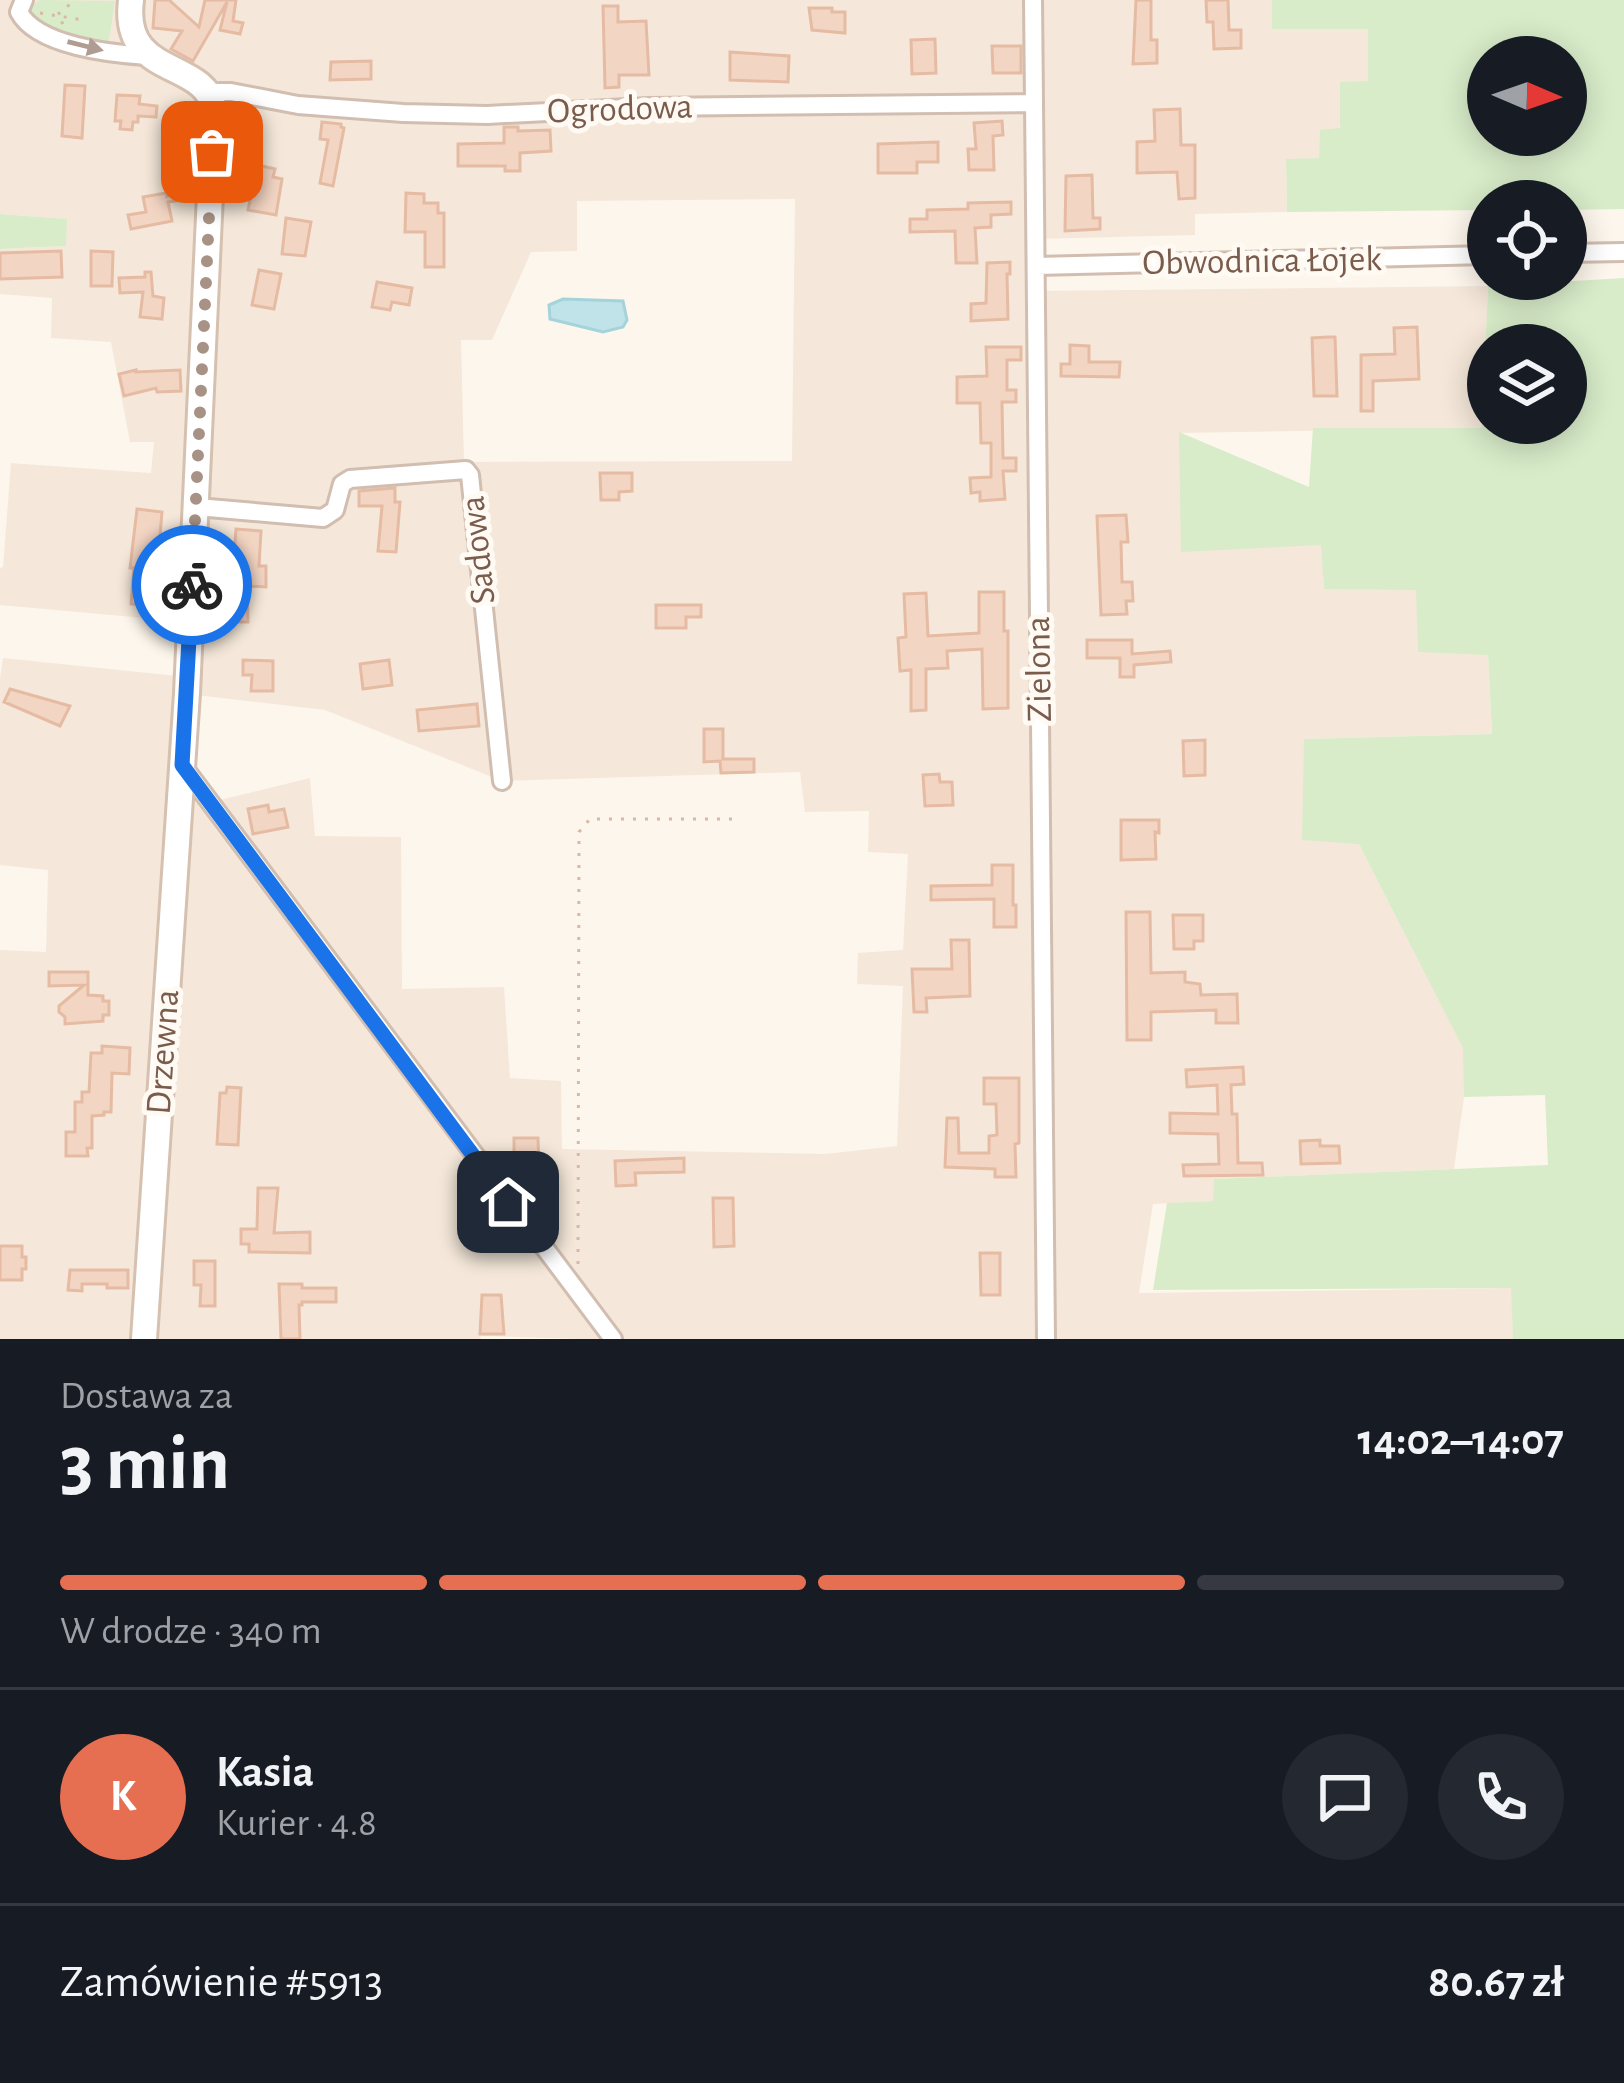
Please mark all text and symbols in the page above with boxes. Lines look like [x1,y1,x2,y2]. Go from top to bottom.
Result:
north arrow [1467,36,1587,156]
map controls [1467,36,1587,444]
one-way arrow [67,37,104,56]
street label: Ogrodowa [547,88,693,130]
pin [161,101,263,203]
icon: bag [179,119,245,185]
button: locate [1467,180,1587,300]
street label: Obwodnica Łojek [1142,241,1383,281]
button: layers [1467,324,1587,444]
street label: Sadowa [454,494,502,606]
courier [132,525,252,645]
icon: bike [159,552,225,618]
street label: Zielona [1020,616,1058,722]
street label: Drzewna [141,988,185,1116]
pin [457,1151,559,1253]
icon: home [475,1169,541,1235]
text: Dostawa za [60,1377,233,1416]
text: 14:02–14:07 [1357,1418,1564,1463]
text: 3 min [60,1426,230,1504]
text: W drodze · 340 m [60,1612,322,1651]
button: chat [1282,1734,1408,1860]
button: phone [1438,1734,1564,1860]
text: Kasia [216,1750,314,1795]
text: K [110,1774,136,1819]
text: Kurier · 4.8 [216,1804,377,1843]
text: Zamówienie #5913 [60,1960,383,2005]
text: 80.67 zł [1428,1960,1564,2005]

